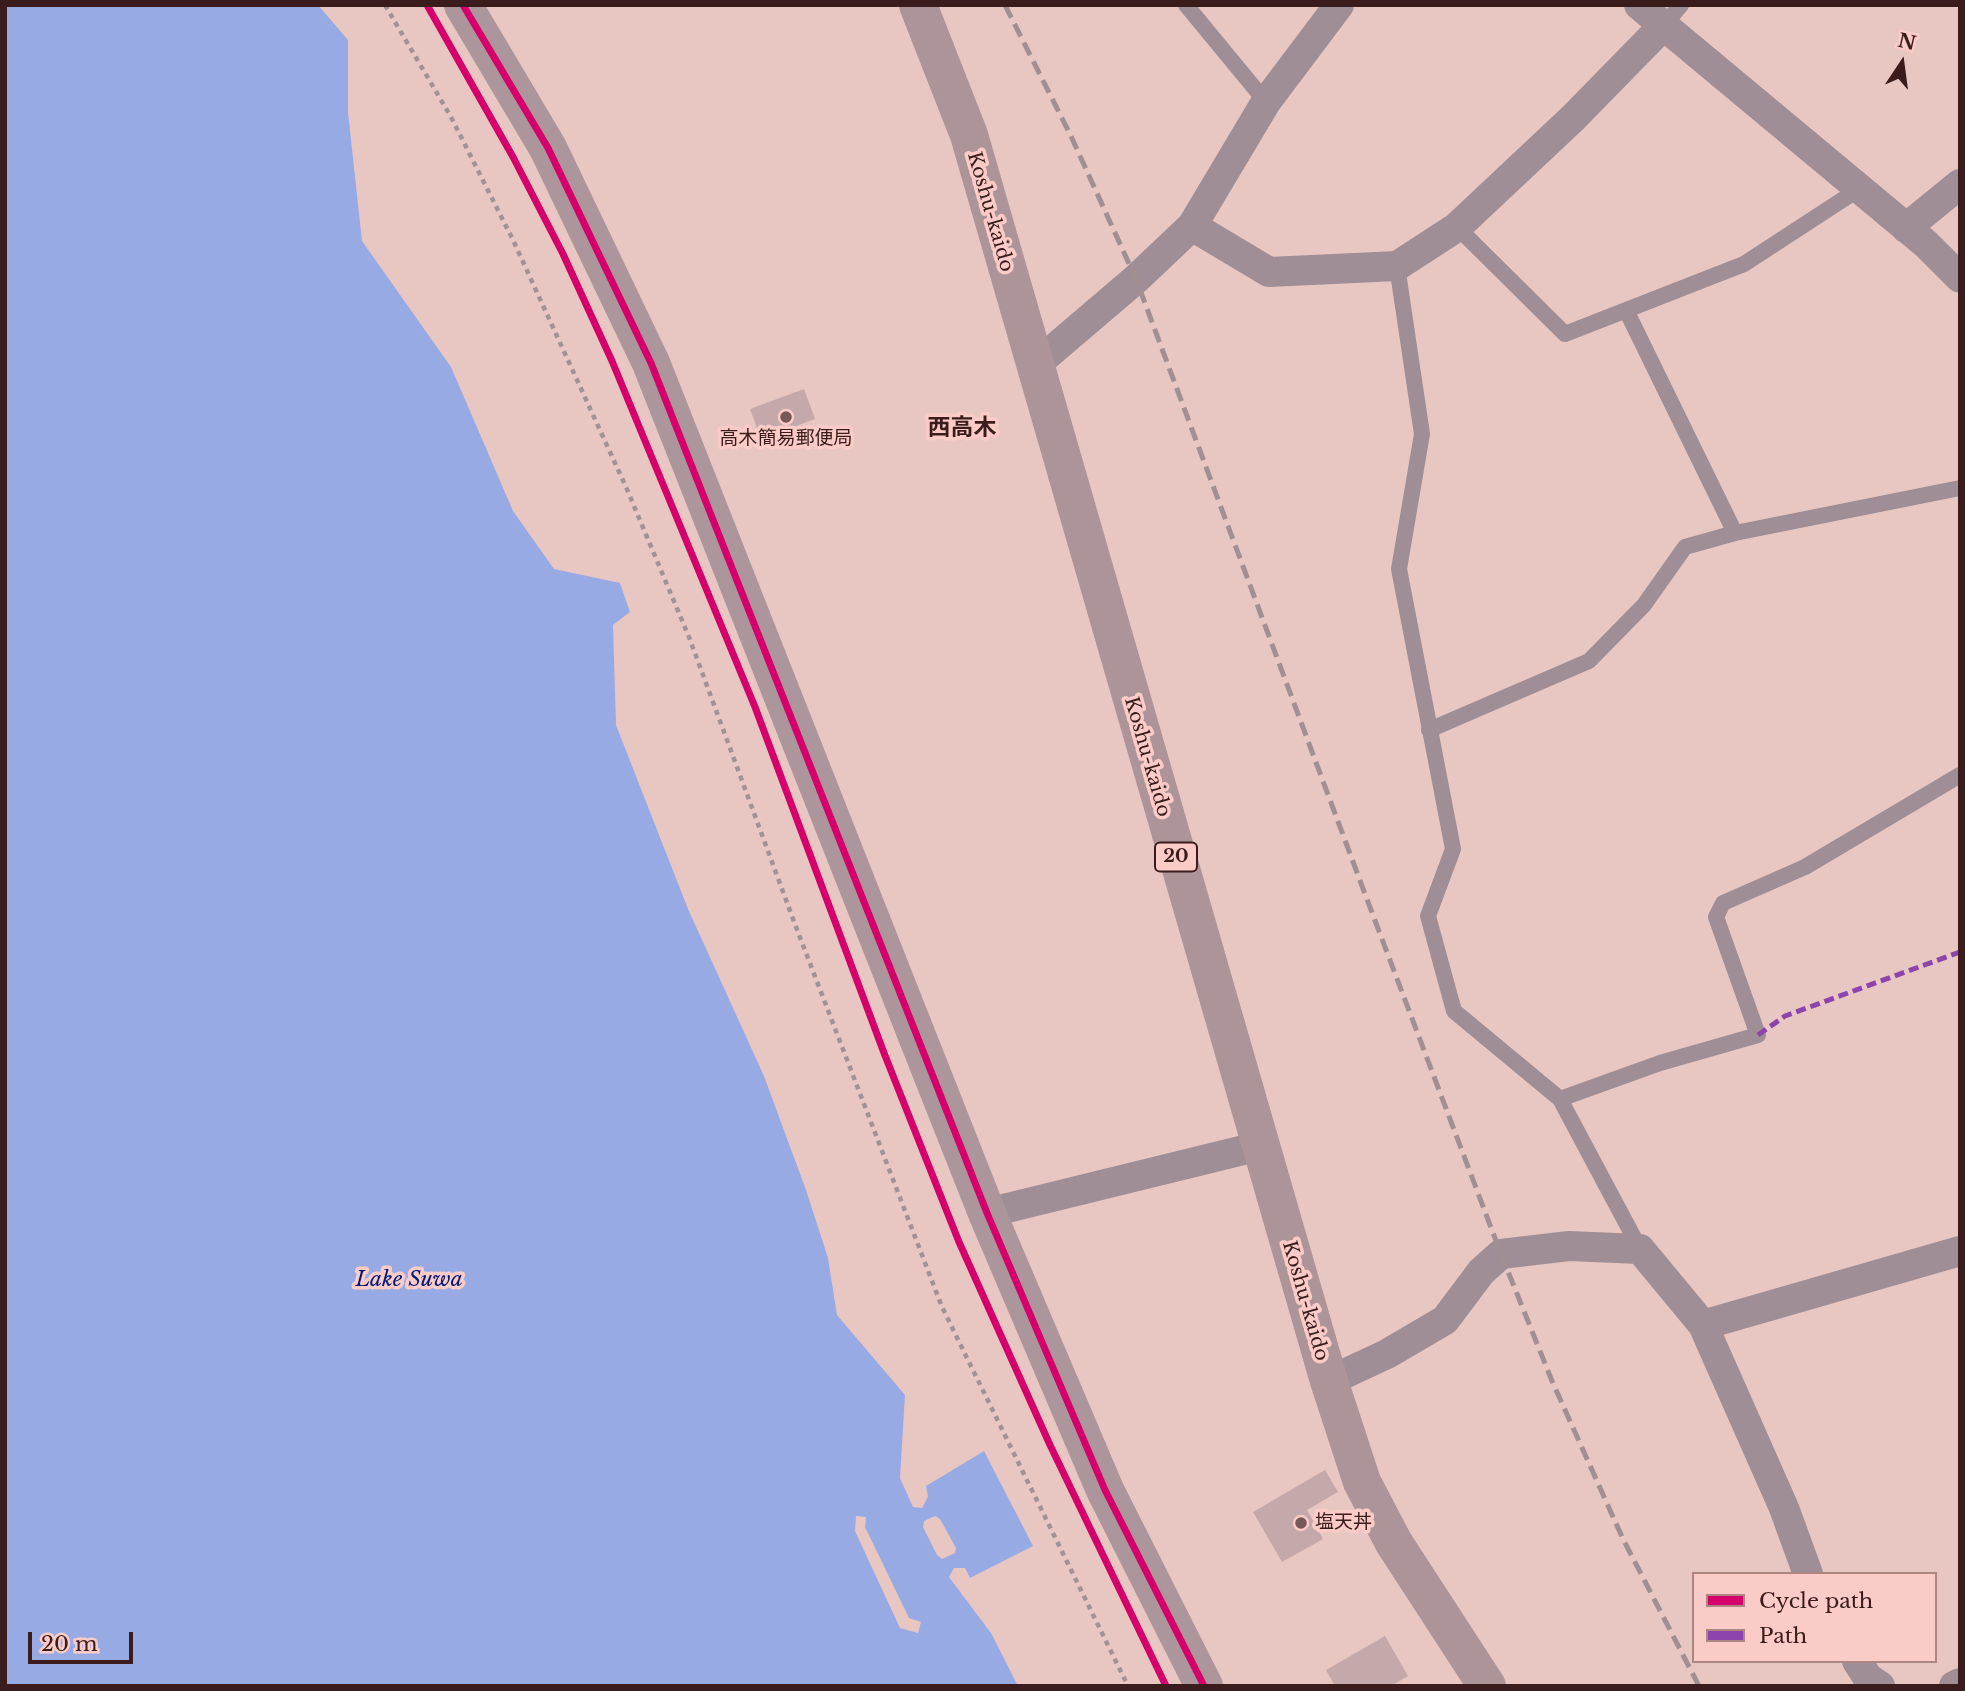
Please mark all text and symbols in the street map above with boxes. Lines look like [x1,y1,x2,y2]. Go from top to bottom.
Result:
north arrow [1867,28,1937,98]
text: N [1896,29,1918,55]
street label: Koshu-kaido [962,149,1018,275]
marker: 高木簡易郵便局 [778,409,794,425]
district label: 西高木 [928,415,996,443]
place label: 高木簡易郵便局 [720,428,852,450]
street label: Koshu-kaido [1119,694,1175,820]
road number: 20 [1155,842,1197,872]
street label: Koshu-kaido [1277,1238,1333,1364]
water label: Lake Suwa [355,1267,463,1293]
place label: 塩天丼 [1315,1512,1372,1534]
marker: 塩天丼 [1293,1515,1309,1531]
legend [1692,1572,1937,1663]
text: Cycle path [1759,1588,1873,1614]
scale bar [32,1618,136,1662]
text: Path [1759,1623,1807,1649]
text: 20 m [41,1631,98,1657]

